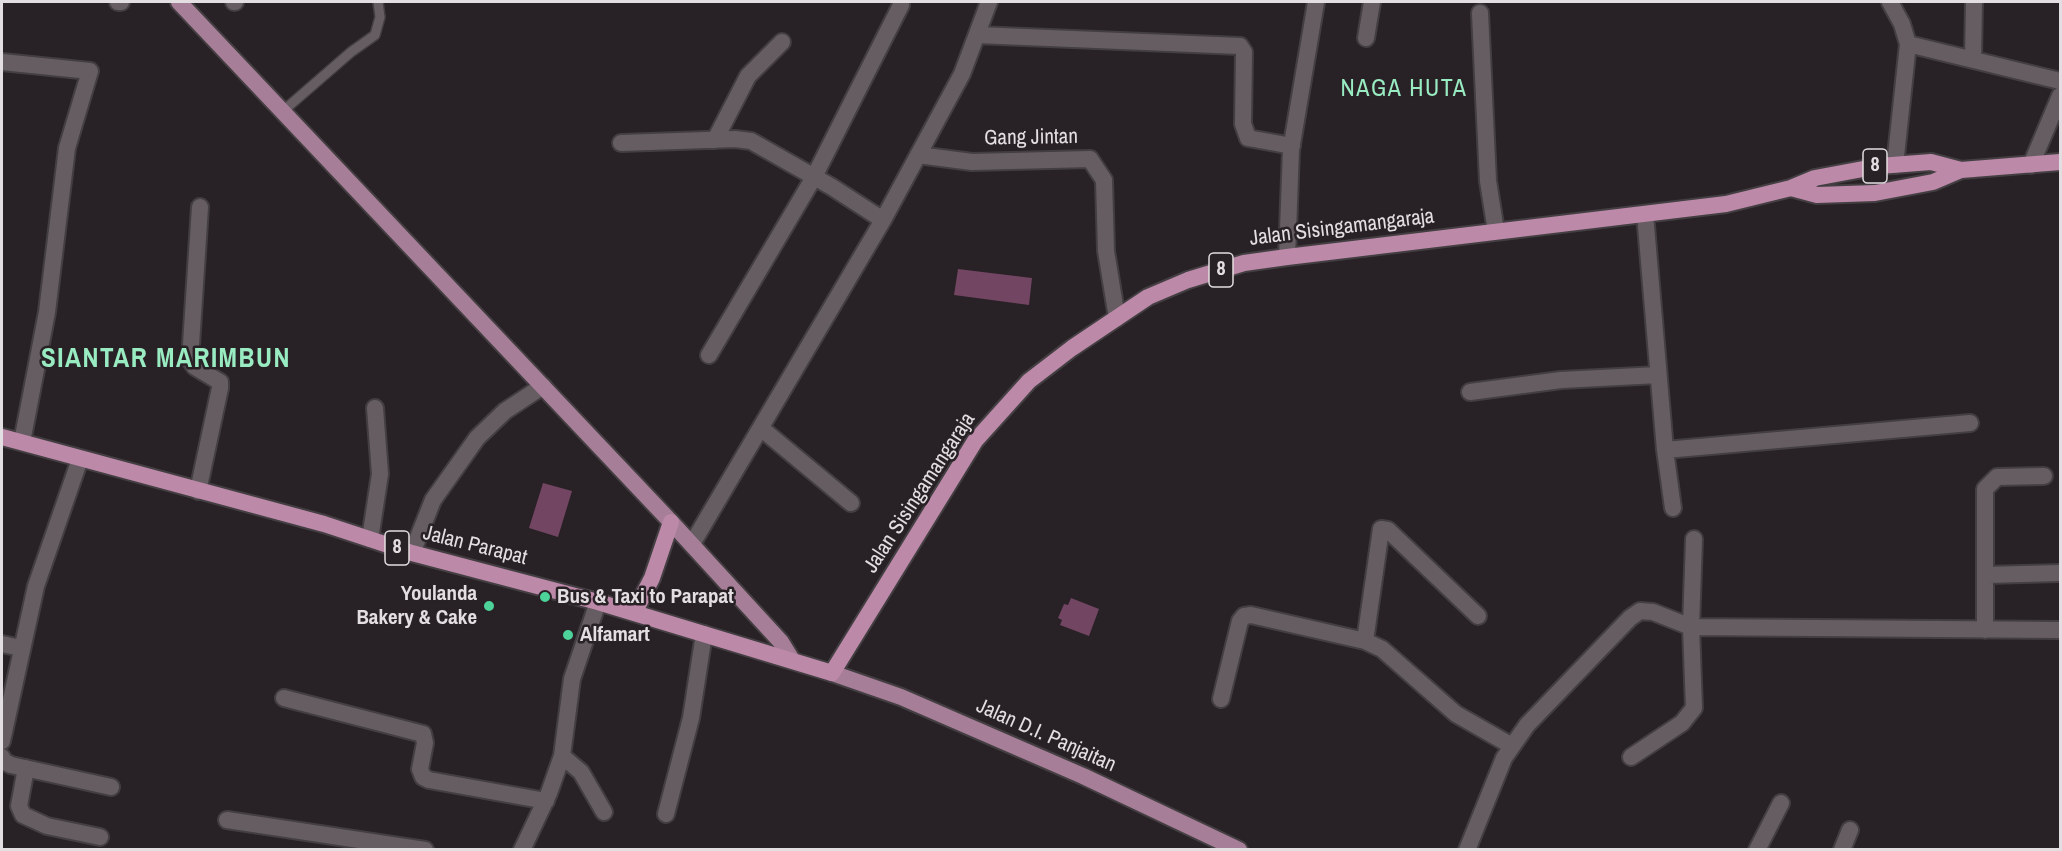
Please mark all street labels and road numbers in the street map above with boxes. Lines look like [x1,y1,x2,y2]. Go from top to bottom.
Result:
street label: Gang Jintan [984,125,1078,151]
road number: 8 [1863,149,1887,183]
street label: Jalan Sisingamangaraja [1248,204,1436,252]
road number: 8 [1209,253,1233,287]
street label: Jalan Sisingamangaraja [859,408,981,578]
street label: Jalan Parapat [420,521,530,571]
road number: 8 [385,531,409,565]
street label: Jalan D.I. Panjaitan [972,694,1120,778]

